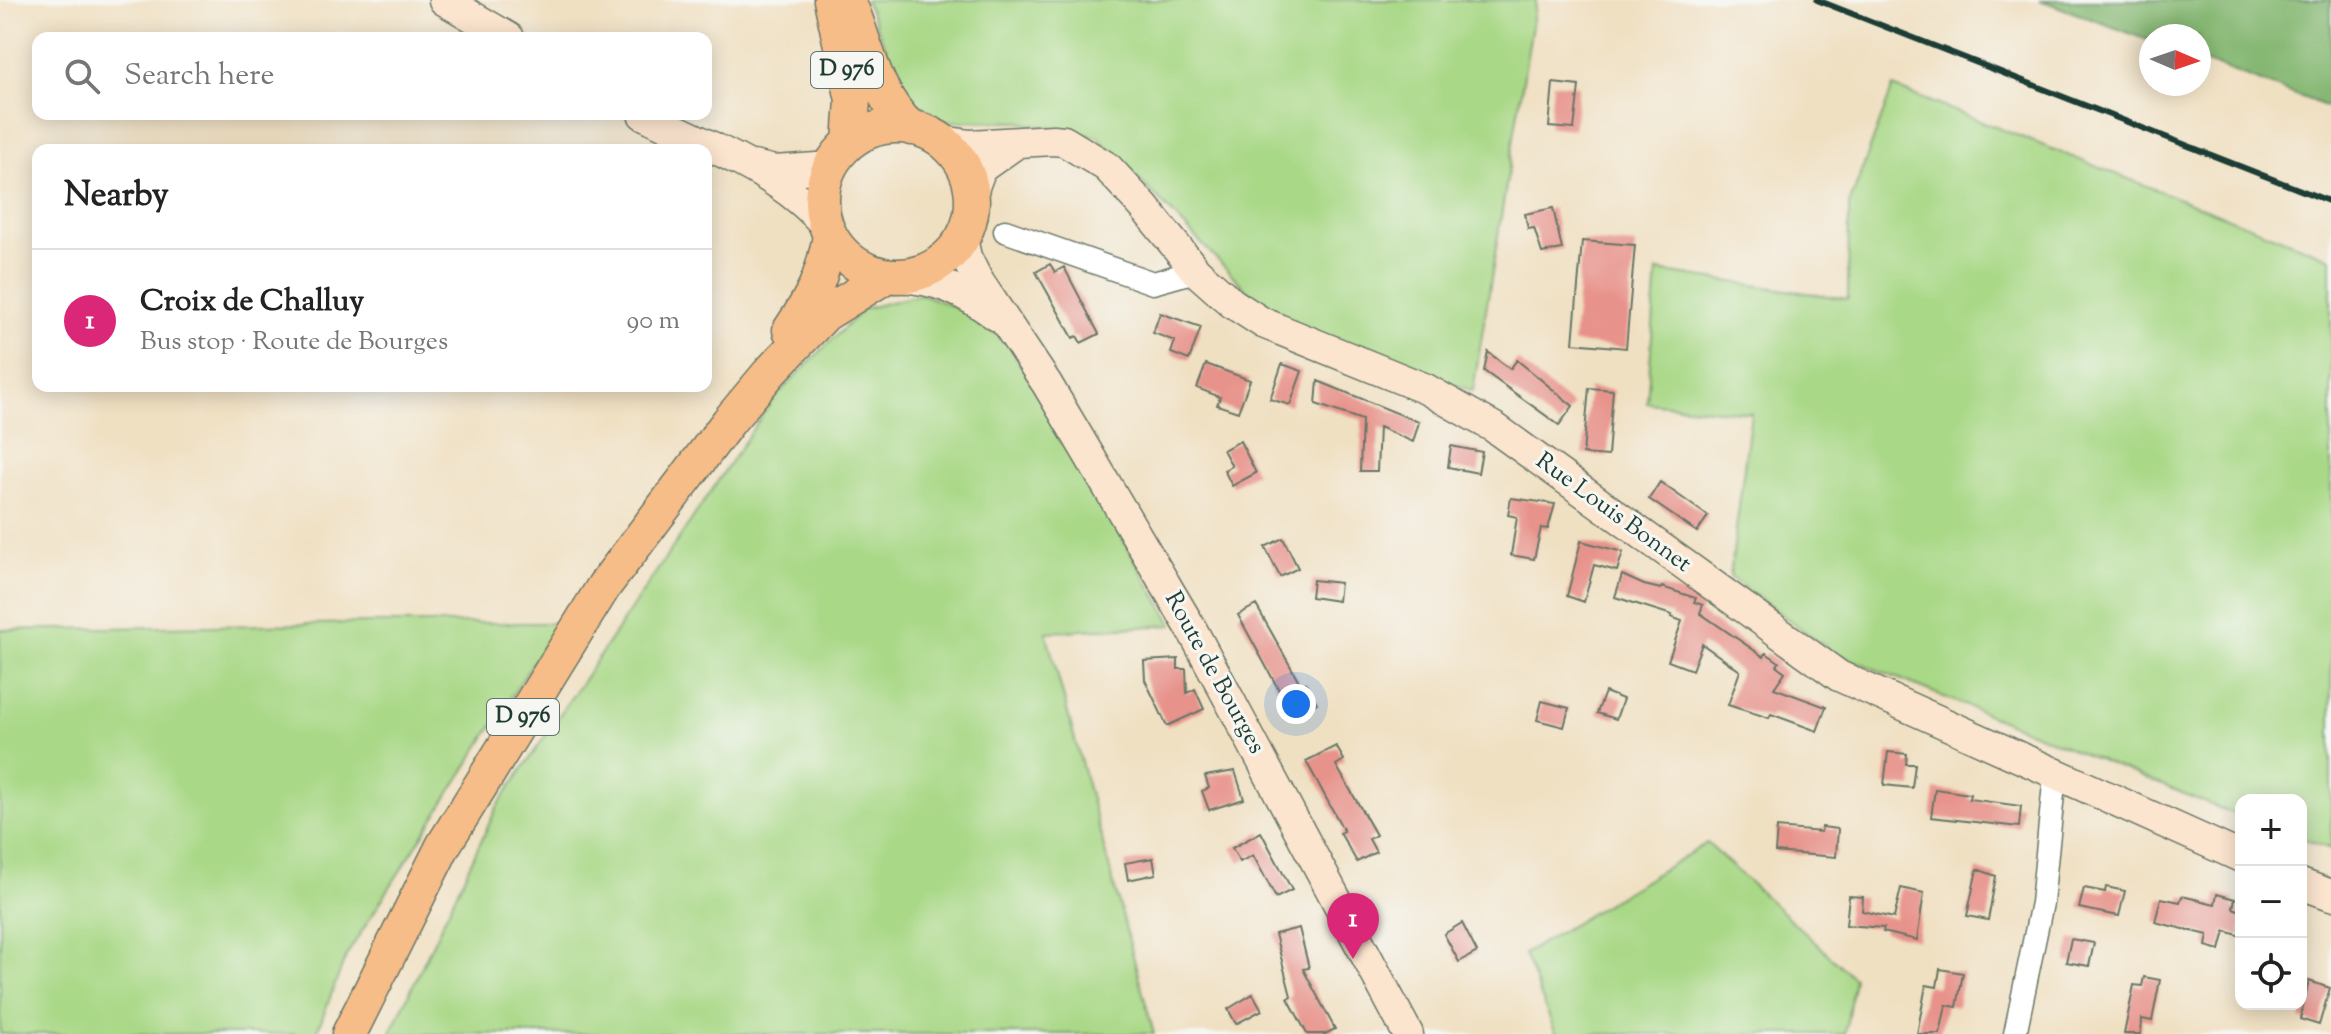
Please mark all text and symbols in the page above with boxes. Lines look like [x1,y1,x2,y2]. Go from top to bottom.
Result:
north arrow [2139,24,2211,96]
search box [32,32,712,120]
road number: D 976 [811,52,883,88]
icon: search [60,54,104,98]
text: Search here [124,55,274,98]
text: Nearby [64,172,169,221]
text: Croix de Challuy [140,281,364,324]
text: 1 [86,303,94,340]
text: 90 m [627,303,680,340]
text: Bus stop · Route de Bourges [140,324,448,361]
street label: Rue Louis Bonnet [1528,445,1698,581]
street label: Route de Bourges [1155,586,1273,760]
your location [1276,684,1316,724]
road number: D 976 [487,699,559,735]
map controls [2235,794,2307,1010]
button: + [2235,794,2307,866]
button: − [2235,866,2307,938]
pin: 1 [1327,893,1379,959]
button: locate [2235,938,2307,1010]

